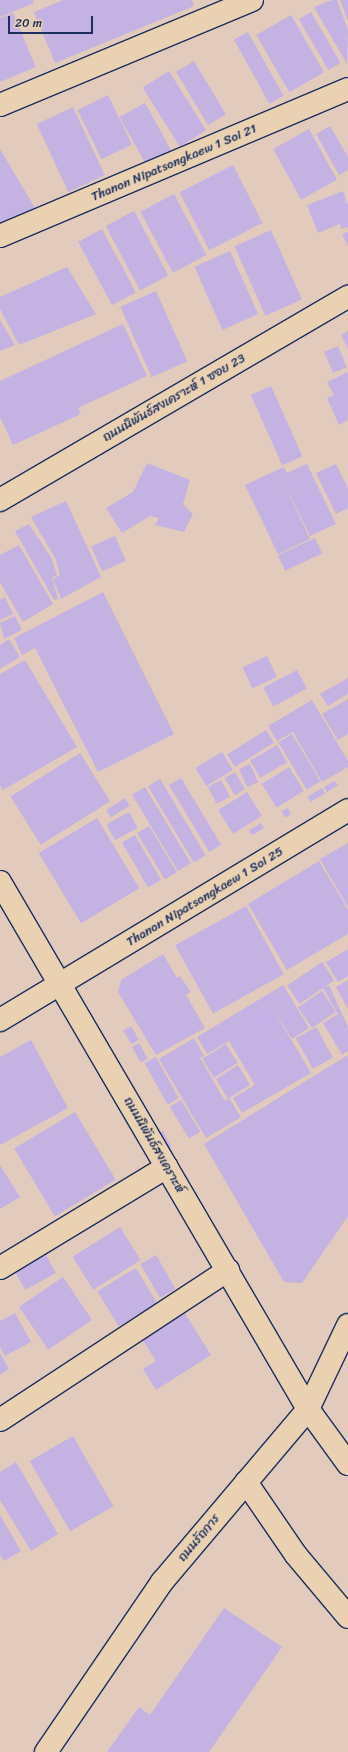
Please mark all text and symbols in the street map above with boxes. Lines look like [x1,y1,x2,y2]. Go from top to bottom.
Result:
scale bar [10,8,95,34]
text: 20 m [15,12,42,34]
street label: Thanon Nipatsongkaew 1 Soi 21 [89,121,259,205]
street label: ถนนนิพันธ์สงเคราะห์ 1 ซอย 23 [100,351,248,445]
street label: Thanon Nipatsongkaew 1 Soi 25 [124,844,286,950]
street label: ถนนนิพันธ์สงเคราะห์ [120,1094,188,1196]
street label: ถนนรัถการ [175,1511,223,1565]

